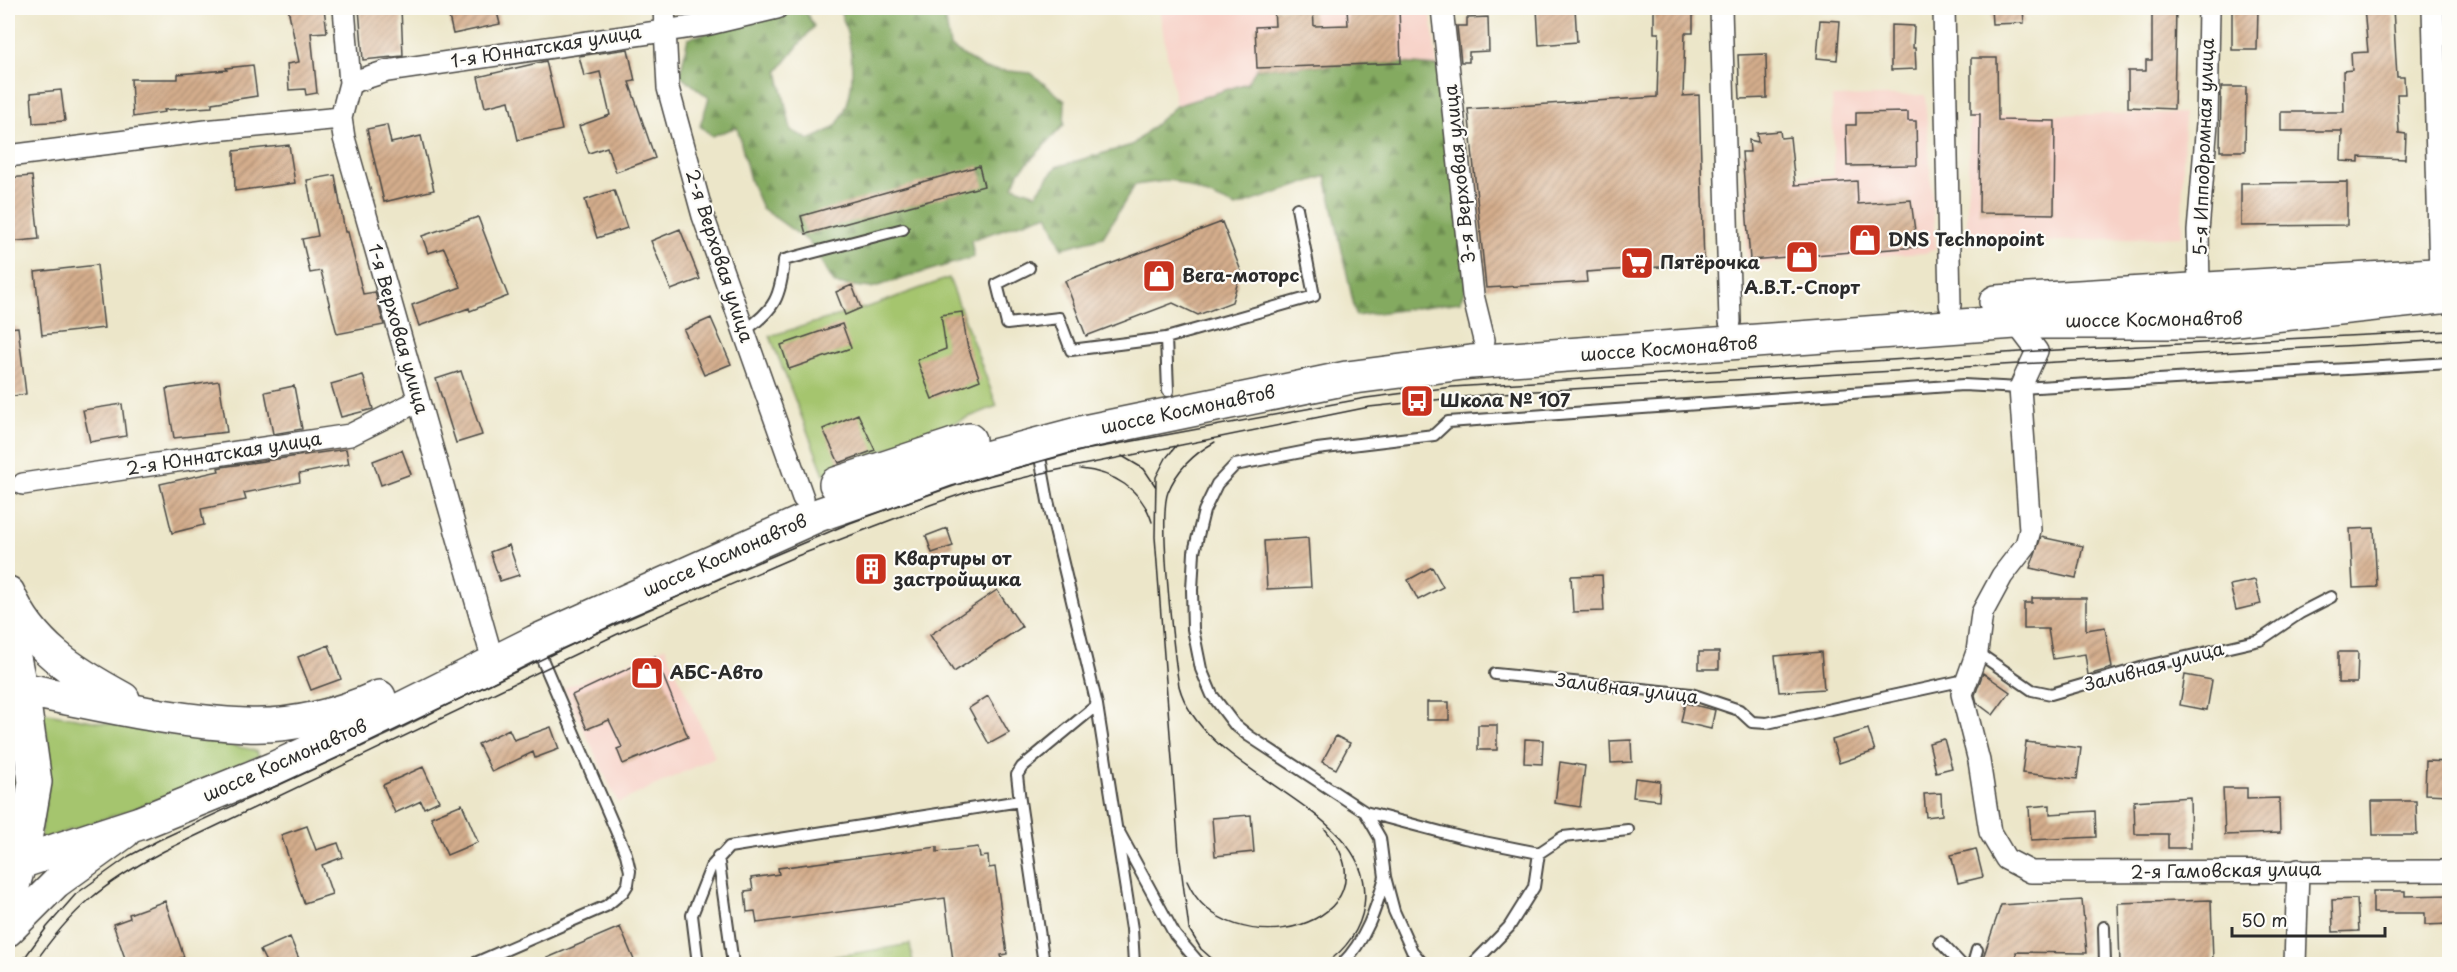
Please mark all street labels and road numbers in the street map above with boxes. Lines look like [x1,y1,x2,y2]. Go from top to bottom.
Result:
street label: 1-я Юннатская улица [449,17,644,74]
street label: 5-я Ипподромная улица [2185,37,2220,256]
street label: 3-я Верховая улица [1436,83,1481,265]
street label: 2-я Верховая улица [680,166,761,346]
street label: 1-я Верховая улица [362,240,437,418]
street label: шоссе Космонавтов [2065,303,2243,334]
street label: шоссе Космонавтов [1579,328,1758,367]
street label: шоссе Космонавтов [1098,377,1277,440]
street label: 2-я Юннатская улица [124,424,324,481]
street label: шоссе Космонавтов [638,506,811,603]
street label: Заливная улица [2080,634,2227,697]
street label: Заливная улица [1553,665,1701,710]
street label: шоссе Космонавтов [198,711,371,808]
street label: 2-я Гамовская улица [2130,854,2322,885]

